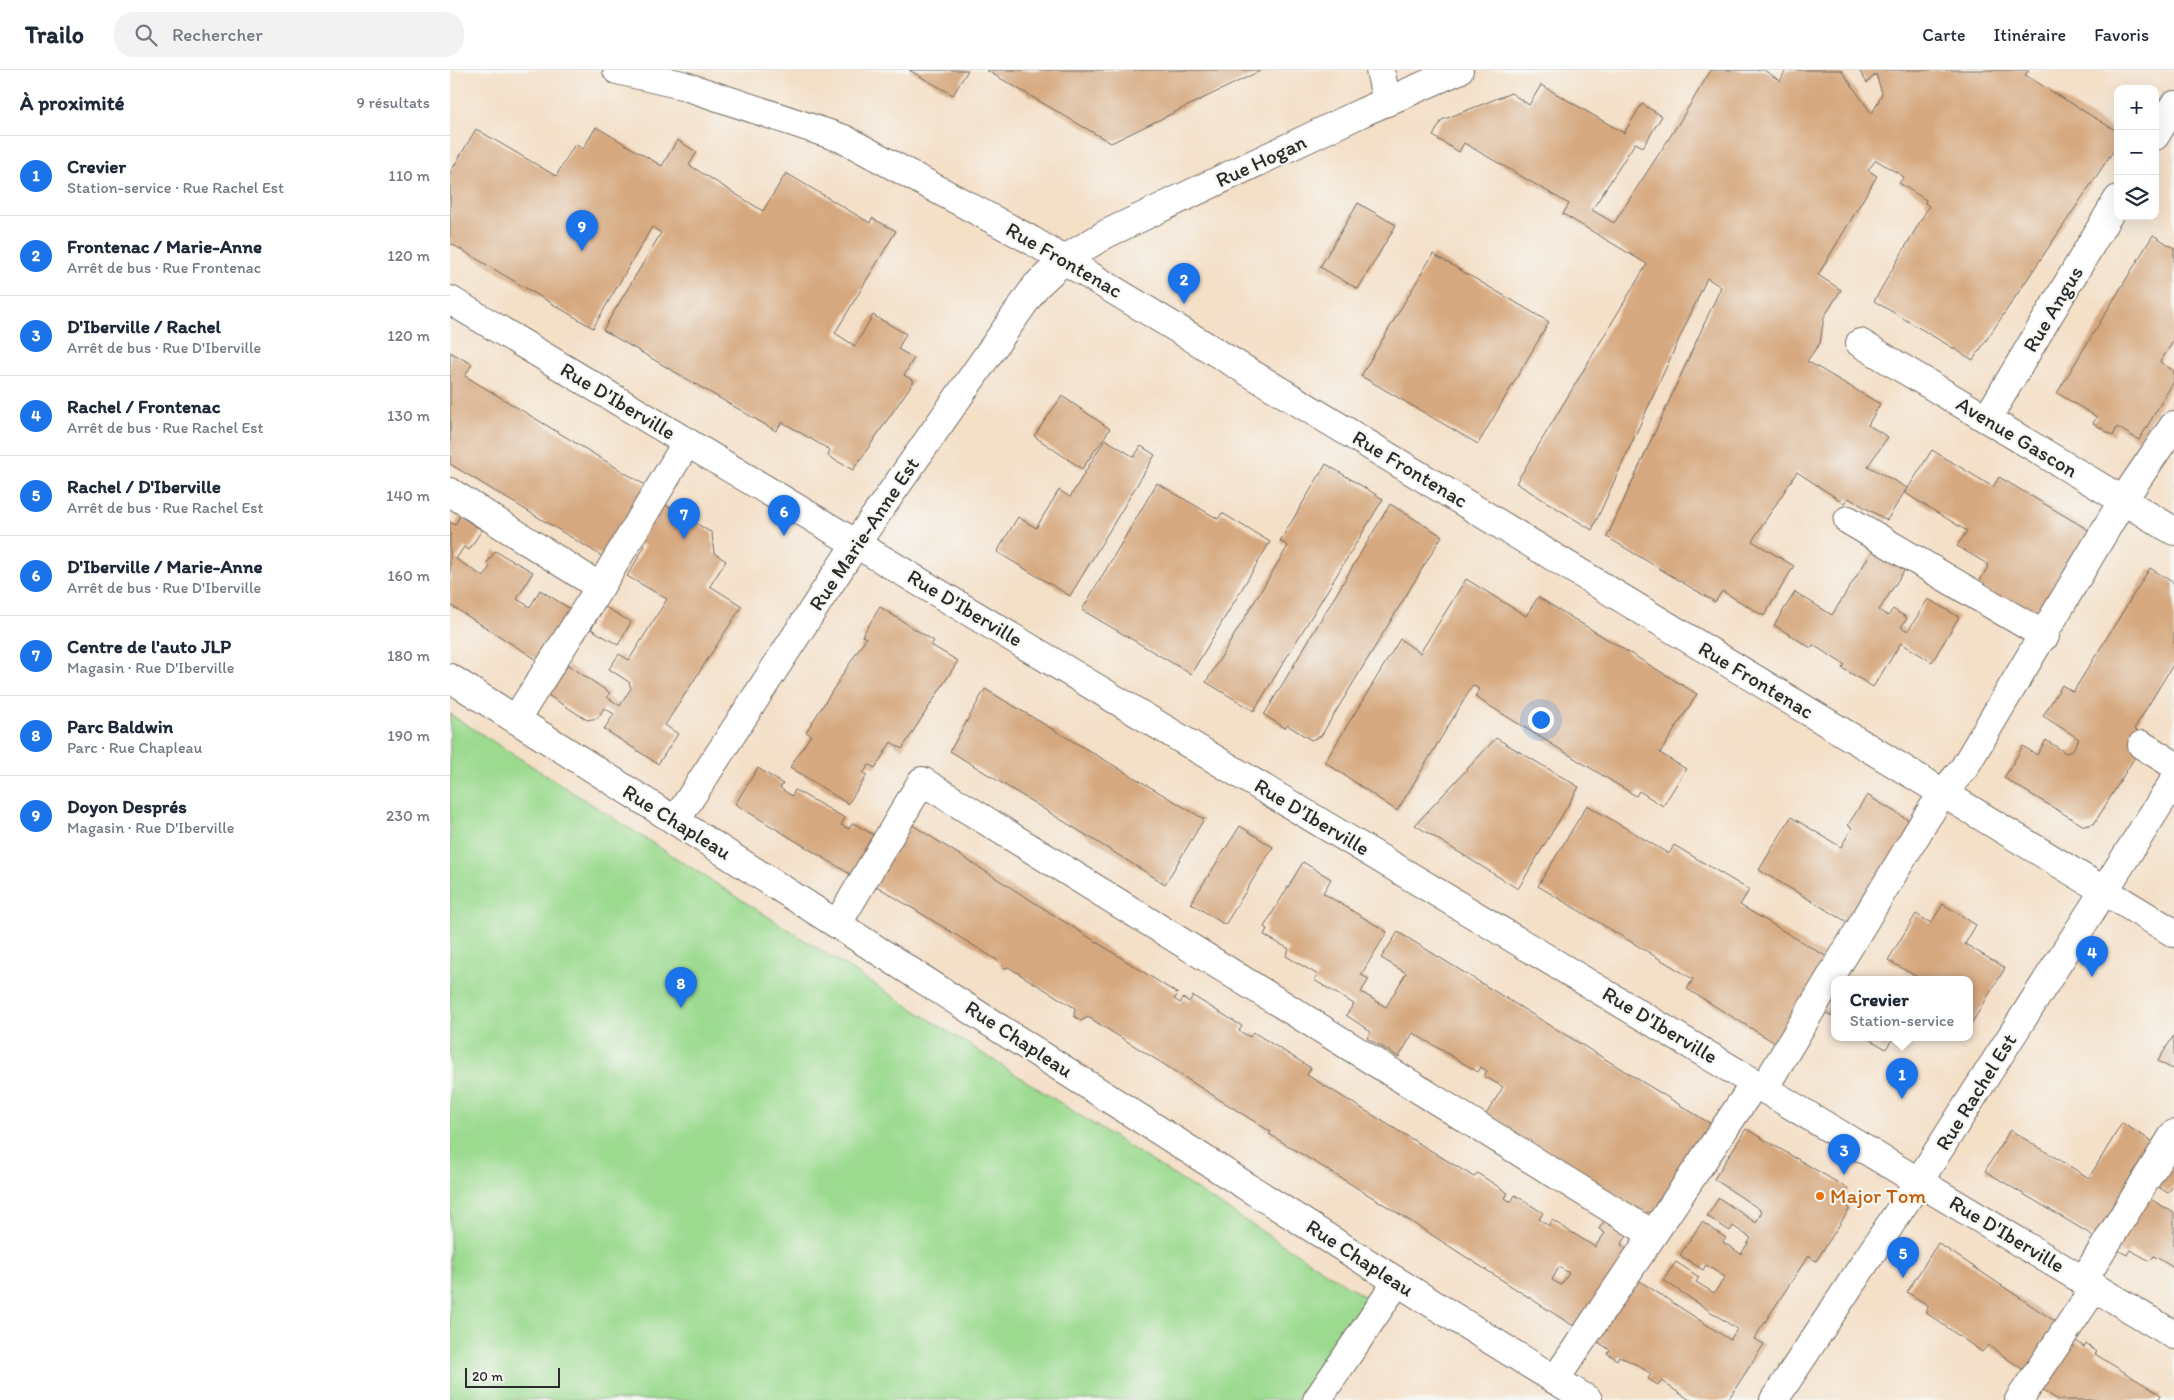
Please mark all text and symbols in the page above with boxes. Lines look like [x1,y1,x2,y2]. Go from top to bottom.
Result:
search box [114,12,464,57]
text: Trailo [25,20,84,49]
icon: search [132,21,160,49]
text: Rechercher [172,23,263,46]
text: Carte [1922,24,1966,46]
text: Itinéraire [1994,24,2066,46]
text: Favoris [2094,24,2149,46]
map controls [2114,85,2159,220]
button: + [2114,85,2159,130]
text: À proximité [20,90,125,115]
text: 9 résultats [356,93,430,112]
street label: Rue Hogan [1212,129,1310,192]
button: − [2114,130,2159,175]
text: Crevier [67,155,126,178]
text: 1 [32,166,40,185]
text: 110 m [388,166,430,185]
button: layers [2114,175,2159,220]
text: Station-service · Rue Rachel Est [67,178,284,197]
pin: 9 [566,210,598,251]
street label: Rue Frontenac [1002,216,1127,303]
text: Frontenac / Marie-Anne [67,235,262,258]
text: 2 [32,246,40,265]
text: 120 m [387,246,430,265]
text: Arrêt de bus · Rue Frontenac [67,258,261,277]
street label: Rue Angus [2017,261,2088,356]
pin: 2 [1168,263,1200,304]
text: D'Iberville / Rachel [67,315,221,338]
text: 3 [32,326,40,345]
text: 120 m [387,326,430,345]
text: Arrêt de bus · Rue D'Iberville [67,338,261,357]
street label: Rue D'Iberville [556,356,680,445]
street label: Avenue Gascon [1952,391,2082,483]
text: Rachel / Frontenac [67,395,220,418]
text: 4 [31,406,41,425]
text: 130 m [387,406,430,425]
text: Arrêt de bus · Rue Rachel Est [67,418,263,437]
street label: Rue Frontenac [1348,424,1472,513]
street label: Rue Marie-Anne Est [803,452,924,615]
text: Rachel / D'Iberville [67,475,221,498]
text: 5 [32,486,40,505]
text: 140 m [386,486,430,505]
pin: 6 [768,495,800,536]
text: Arrêt de bus · Rue Rachel Est [67,498,263,517]
pin: 7 [668,498,700,539]
text: D'Iberville / Marie-Anne [67,555,263,578]
street label: Rue D'Iberville [903,563,1027,652]
text: 6 [32,566,40,585]
text: 160 m [387,566,430,585]
text: Arrêt de bus · Rue D'Iberville [67,578,261,597]
text: Centre de l'auto JLP [67,635,231,658]
street label: Rue Frontenac [1694,635,1818,724]
text: 7 [32,646,40,665]
text: 180 m [387,646,430,665]
text: Magasin · Rue D'Iberville [67,658,234,677]
your location [1528,707,1554,733]
text: Parc Baldwin [67,715,173,738]
text: 8 [32,726,40,745]
text: 190 m [387,726,430,745]
text: Parc · Rue Chapleau [67,738,202,757]
street label: Rue D'Iberville [1250,772,1374,861]
street label: Rue Chapleau [618,778,736,865]
text: Doyon Després [67,795,187,818]
text: 9 [32,806,40,825]
text: 230 m [386,806,430,825]
text: Magasin · Rue D'Iberville [67,818,234,837]
pin: 4 [2076,936,2108,977]
pin: 8 [665,967,697,1008]
popup [1831,976,1973,1041]
street label: Rue D'Iberville [1598,980,1722,1069]
text: Crevier [1850,988,1909,1011]
street label: Rue Chapleau [961,995,1078,1083]
text: Station-service [1850,1011,1954,1030]
street label: Rue Rachel Est [1930,1029,2021,1155]
pin: 1 [1886,1058,1918,1099]
pin: 3 [1828,1134,1860,1175]
place label: Major Tom [1830,1183,1926,1208]
street label: Rue D'Iberville [1945,1189,2069,1278]
marker: Major Tom [1814,1190,1826,1202]
street label: Rue Chapleau [1302,1214,1419,1302]
pin: 5 [1887,1237,1919,1278]
scale bar [465,1365,560,1388]
text: 20 m [472,1368,503,1385]

